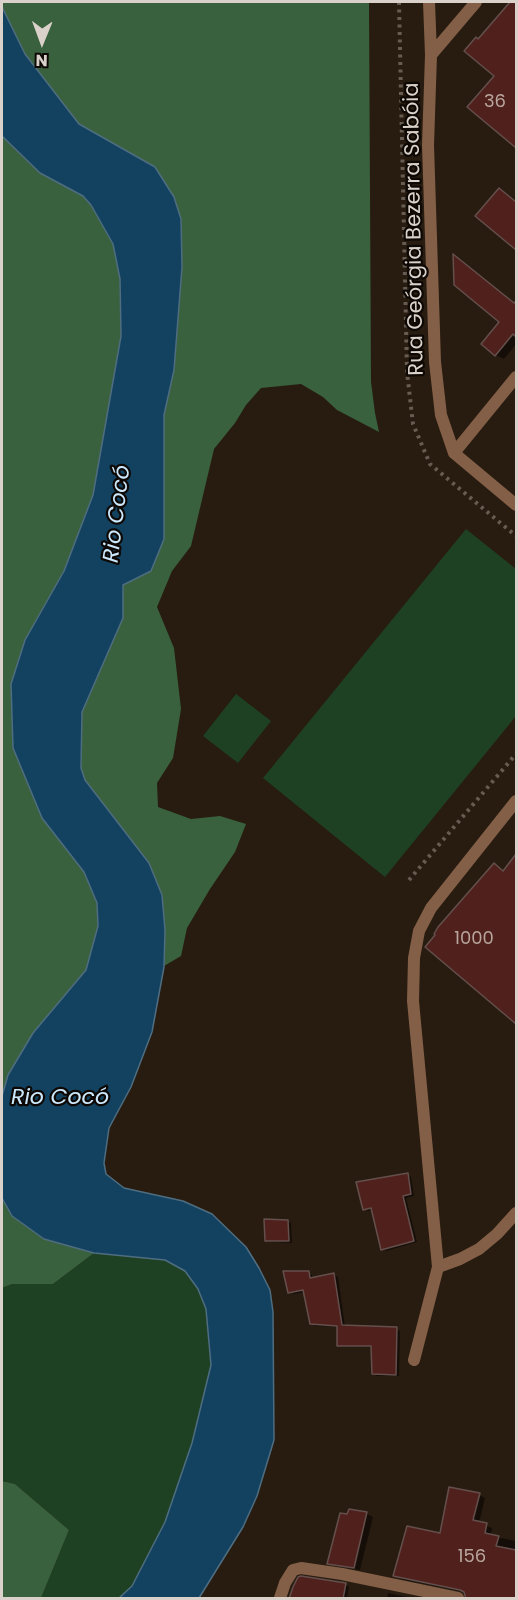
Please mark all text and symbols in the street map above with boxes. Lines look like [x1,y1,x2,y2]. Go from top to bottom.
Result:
north arrow [12,12,72,72]
text: N [35,49,48,72]
street label: Rua Geórgia Bezerra Sabóia [400,82,430,376]
house number: 36 [484,91,506,113]
water label: Rio Cocó [99,464,137,564]
house number: 1000 [454,928,494,950]
water label: Rio Cocó [11,1085,109,1111]
house number: 156 [458,1546,486,1568]

